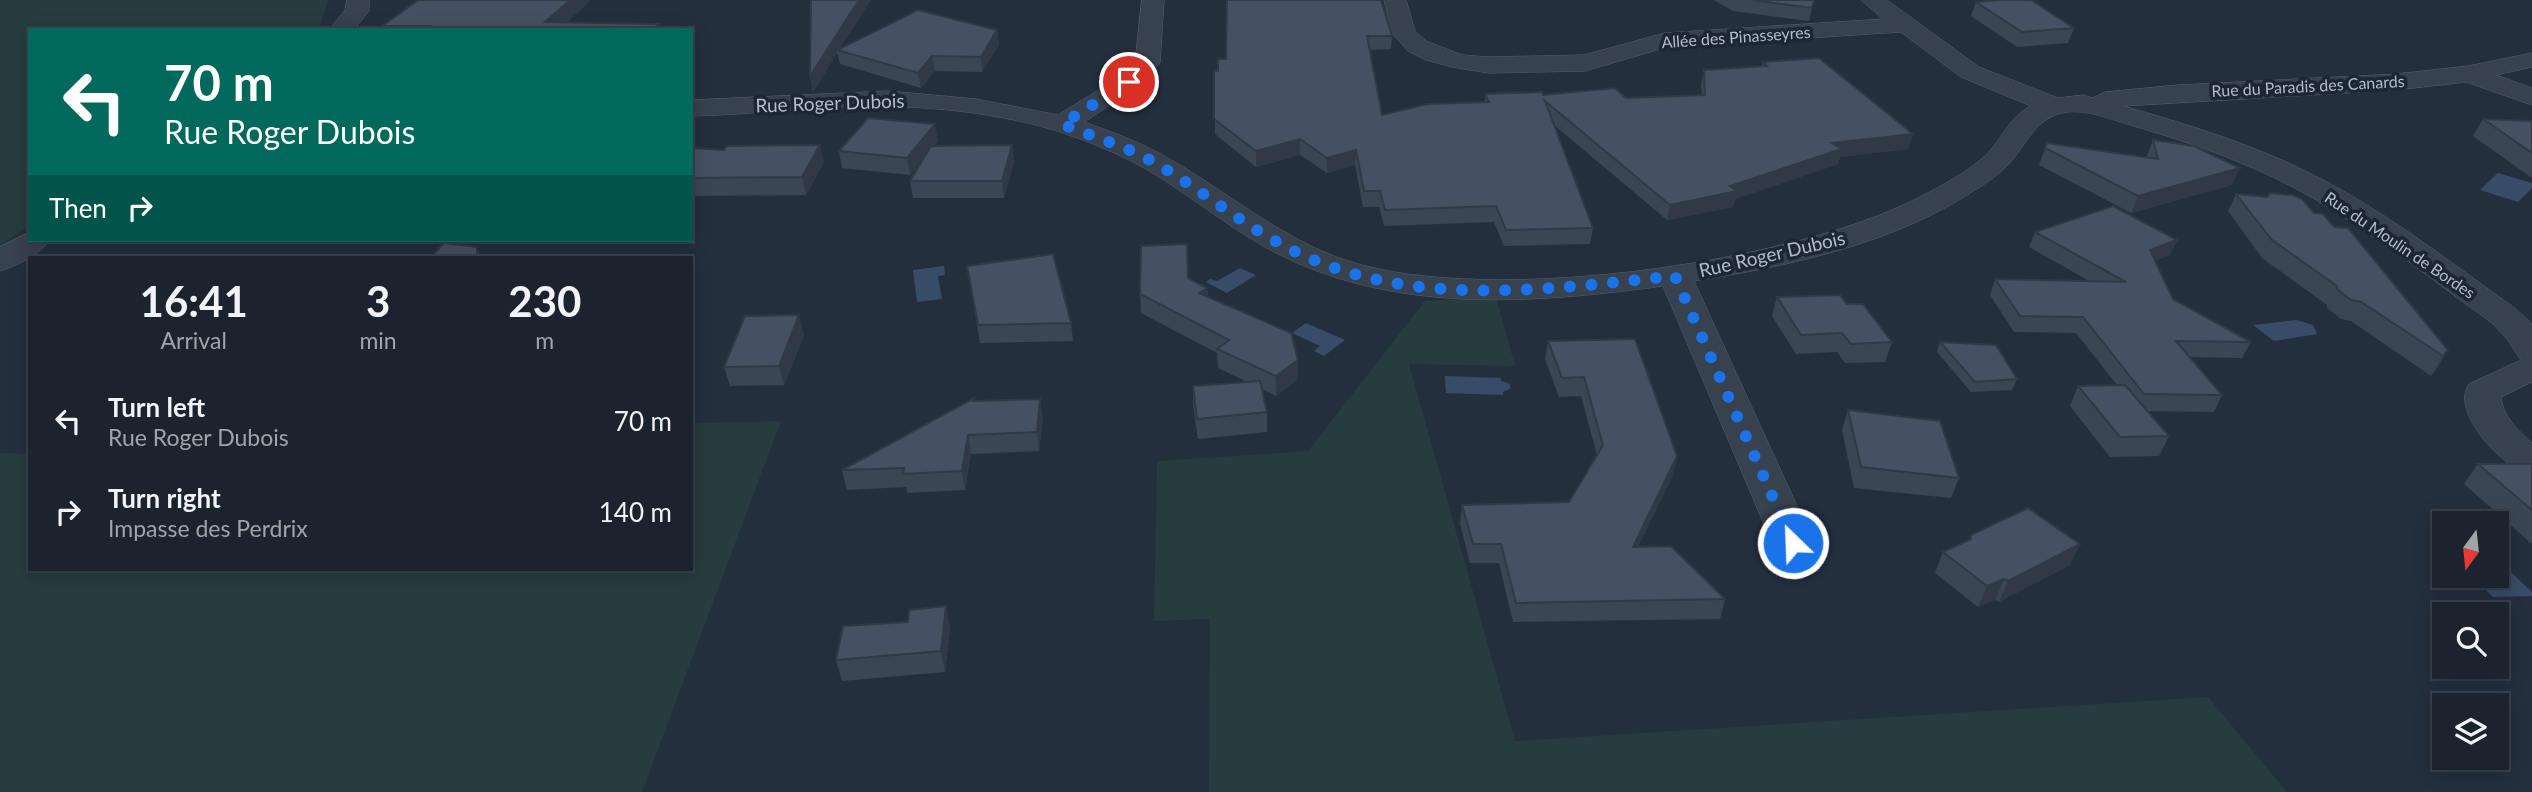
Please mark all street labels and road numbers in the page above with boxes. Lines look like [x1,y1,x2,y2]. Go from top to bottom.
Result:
street label: Allée des Pinasseyres [1661,22,1811,51]
street label: Rue du Paradis des Canards [2211,71,2405,100]
street label: Rue Roger Dubois [755,88,905,117]
street label: Rue du Moulin de Bordes [2322,187,2479,302]
street label: Rue Roger Dubois [1697,226,1847,282]

